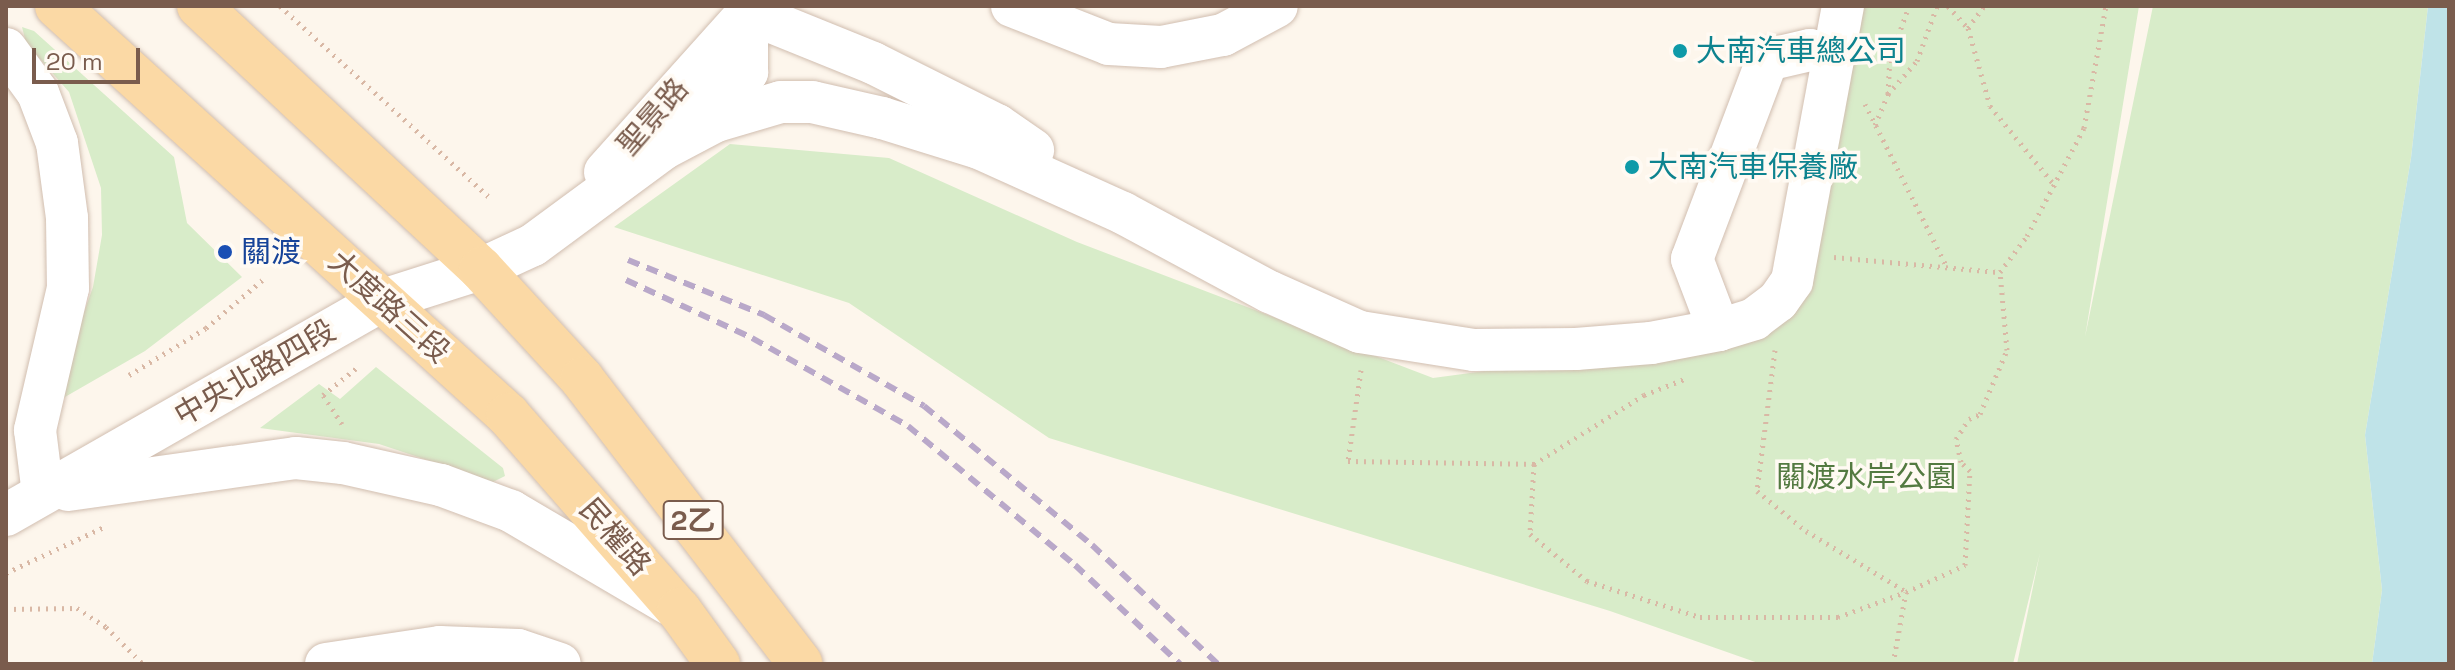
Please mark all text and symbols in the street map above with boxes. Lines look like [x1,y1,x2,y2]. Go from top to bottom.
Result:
scale bar [36,32,144,82]
place label: 大南汽車總公司 [1696,33,1906,69]
marker: 大南汽車總公司 [1671,42,1689,60]
text: 20 m [46,46,103,77]
street label: 聖景路 [610,71,696,163]
place label: 大南汽車保養廠 [1648,149,1858,185]
marker: 大南汽車保養廠 [1623,158,1641,176]
place label: 關渡 [241,234,301,270]
marker: 關渡 [216,243,234,261]
street label: 大度路三段 [321,243,457,371]
street label: 中央北路四段 [168,312,342,434]
park label: 關渡水岸公園 [1776,459,1956,495]
street label: 民權路 [572,491,658,583]
road number: 2乙 [661,496,725,544]

